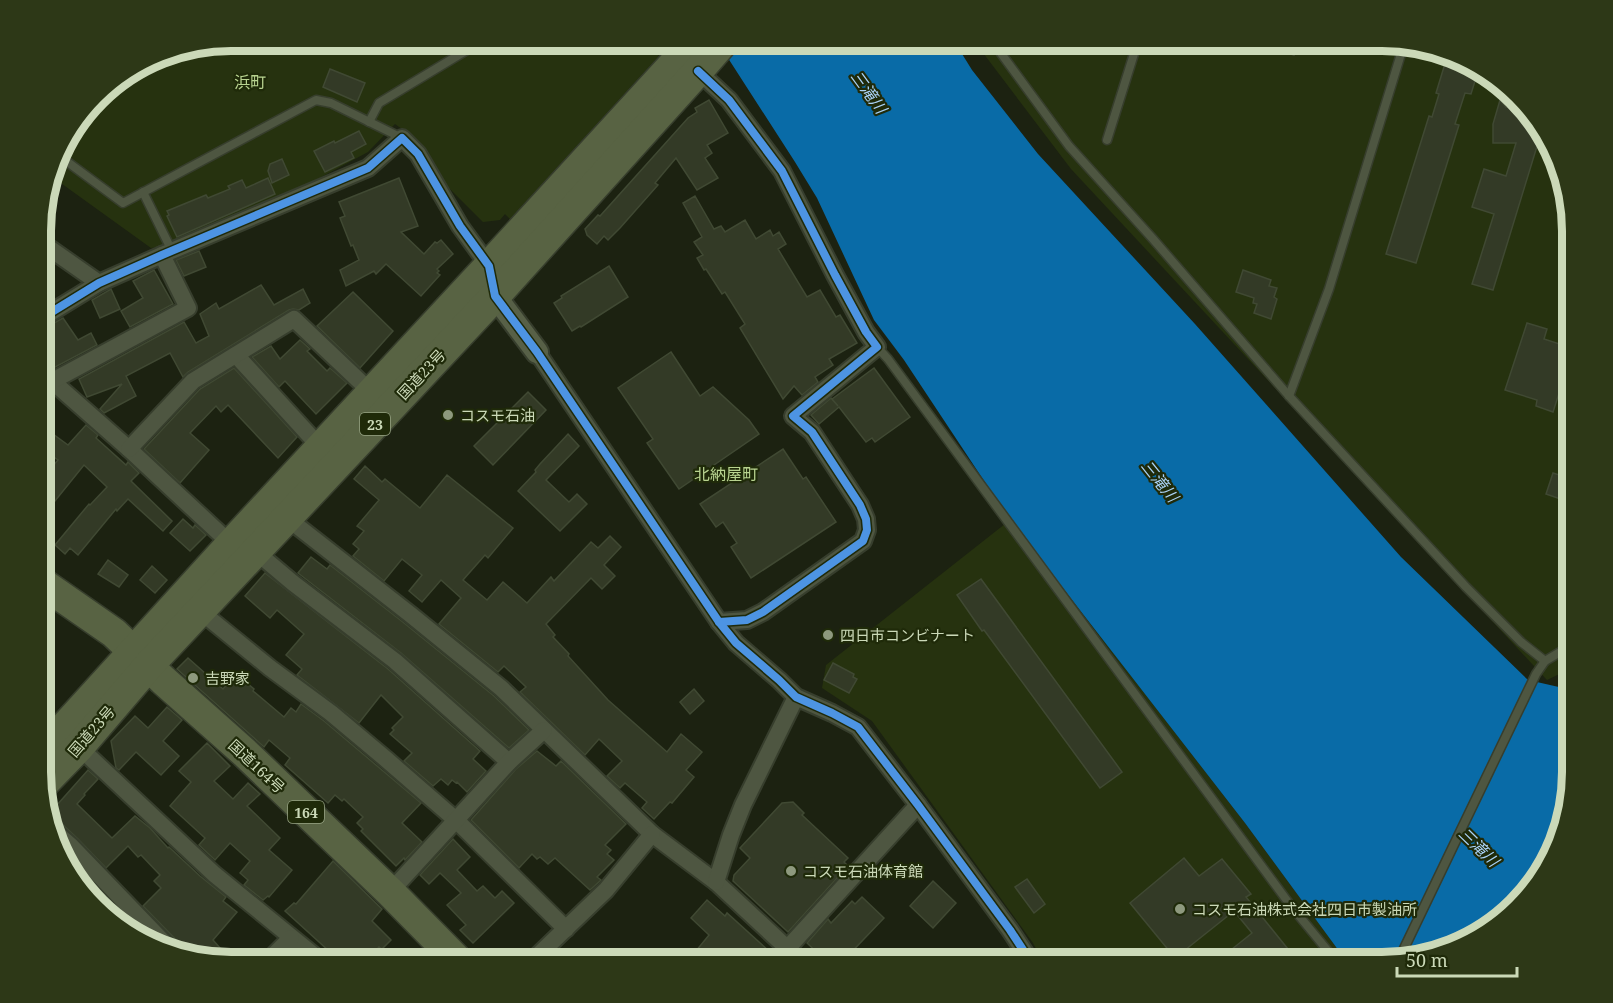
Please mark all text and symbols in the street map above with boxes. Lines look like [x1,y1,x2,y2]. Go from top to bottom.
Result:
water label: 三滝川 [846,66,893,119]
district label: 浜町 [234,71,266,93]
street label: 国道23号 [393,345,449,403]
place label: コスモ石油 [460,405,535,425]
marker: コスモ石油 [441,408,455,422]
road number: 23 [360,413,390,435]
water label: 三滝川 [1136,455,1185,508]
district label: 北納屋町 [694,463,758,485]
place label: 四日市コンビナート [840,625,975,645]
marker: 四日市コンビナート [821,628,835,642]
place label: 吉野家 [205,668,250,688]
marker: 吉野家 [186,671,200,685]
street label: 国道23号 [63,701,119,761]
street label: 国道164号 [225,735,289,797]
road number: 164 [288,801,324,823]
water label: 三滝川 [1454,822,1505,873]
place label: コスモ石油体育館 [803,861,923,881]
marker: コスモ石油体育館 [784,864,798,878]
place label: コスモ石油株式会社四日市製油所 [1192,899,1417,919]
marker: コスモ石油株式会社四日市製油所 [1173,902,1187,916]
scale bar [1397,940,1517,978]
text: 50 m [1406,948,1448,972]

